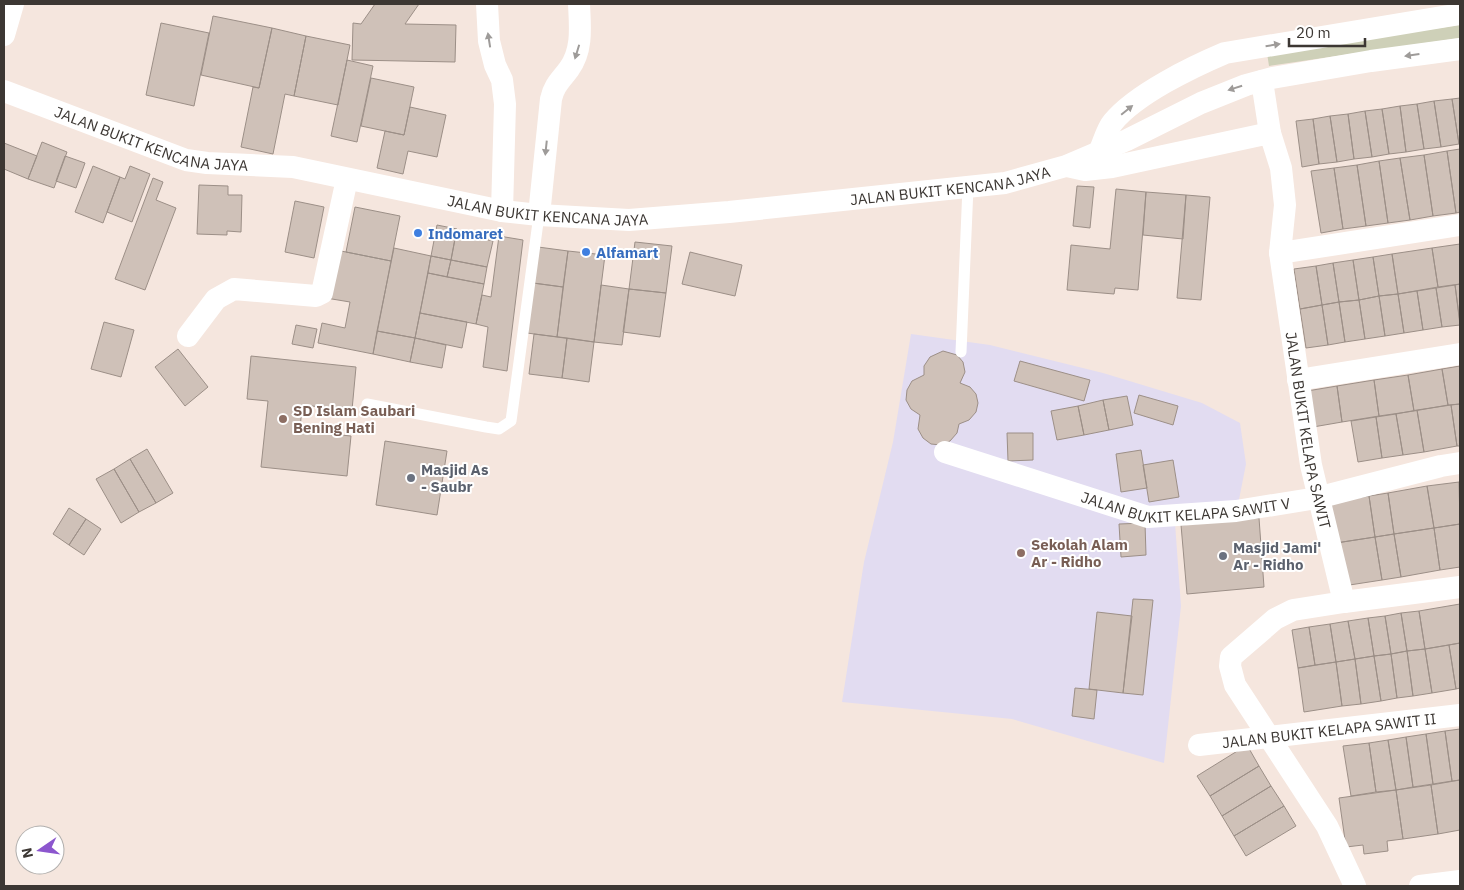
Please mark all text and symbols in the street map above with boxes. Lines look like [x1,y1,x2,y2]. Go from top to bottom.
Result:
scale bar [1289,15,1365,47]
text: 20 m [1296,23,1331,42]
one-way arrow [485,31,493,47]
one-way arrow [1265,40,1281,48]
one-way arrow [572,45,580,60]
one-way arrow [1404,51,1420,59]
one-way arrow [1228,85,1243,93]
street label: JALAN BUKIT KENCANA JAYA [52,102,249,174]
one-way arrow [1120,105,1133,116]
one-way arrow [542,140,550,156]
street label: JALAN BUKIT KENCANA JAYA [849,161,1052,209]
street label: JALAN BUKIT KENCANA JAYA [446,190,649,230]
place label: Indomaret [428,224,503,243]
marker: Indomaret [412,227,424,239]
place label: Alfamart [596,243,659,262]
marker: Alfamart [580,246,592,258]
street label: JALAN BUKIT KELAPA SAWIT [1282,331,1336,531]
place label: SD Islam Saubari Bening Hati [293,401,415,437]
marker: SD Islam Saubari Bening Hati [277,413,289,425]
place label: Masjid As - Saubr [421,460,489,496]
marker: Masjid As - Saubr [405,472,417,484]
street label: JALAN BUKIT KELAPA SAWIT V [1079,487,1292,527]
place label: Sekolah Alam Ar - Ridho [1031,535,1128,571]
place label: Masjid Jami' Ar - Ridho [1233,538,1321,574]
marker: Sekolah Alam Ar - Ridho [1015,547,1027,559]
marker: Masjid Jami' Ar - Ridho [1217,550,1229,562]
street label: JALAN BUKIT KELAPA SAWIT II [1221,708,1437,752]
north arrow [15,825,65,875]
text: N [17,846,37,860]

